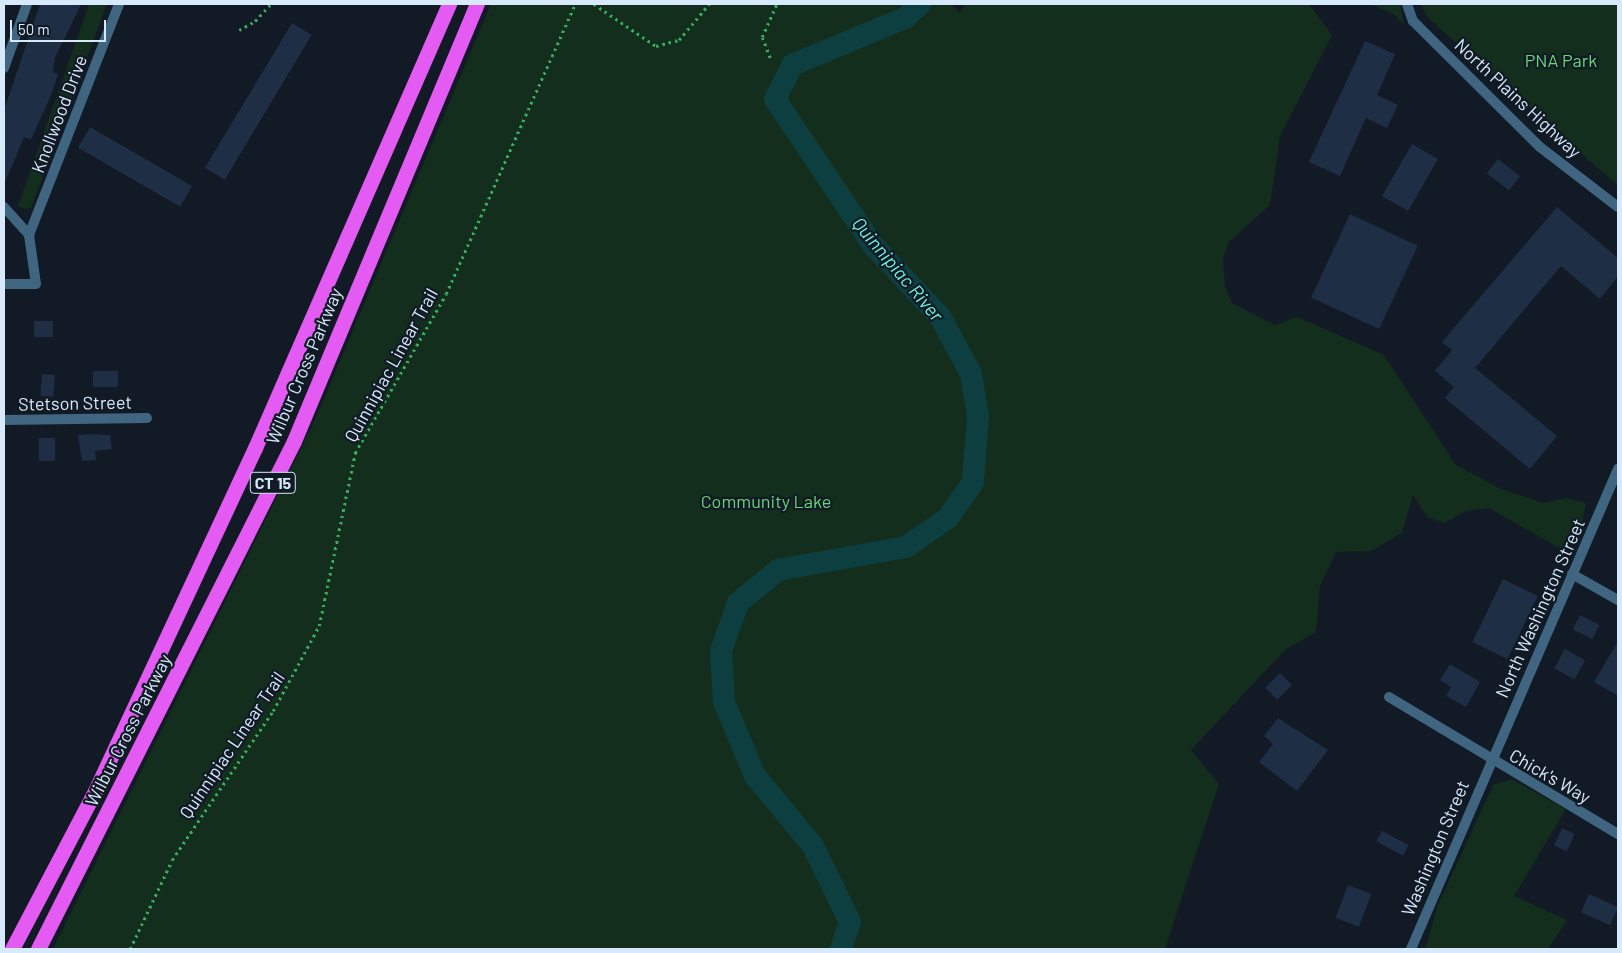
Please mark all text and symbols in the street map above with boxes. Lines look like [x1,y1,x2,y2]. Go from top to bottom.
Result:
scale bar [12,10,109,42]
text: 50 m [18,20,50,38]
street label: North Plains Highway [1450,34,1586,162]
park label: PNA Park [1525,49,1597,71]
street label: Knollwood Drive [27,52,91,176]
water label: Quinnipiac River [848,212,948,326]
street label: Quinnipiac Linear Trail [340,284,442,446]
street label: Wilbur Cross Parkway [261,285,347,447]
street label: Stetson Street [18,391,132,415]
road number: CT 15 [249,469,297,496]
park label: Community Lake [701,490,831,512]
street label: North Washington Street [1491,515,1589,701]
street label: Wilbur Cross Parkway [80,650,176,810]
street label: Quinnipiac Linear Trail [175,668,289,822]
street label: Chick's Way [1506,744,1594,808]
street label: Washington Street [1397,777,1473,919]

